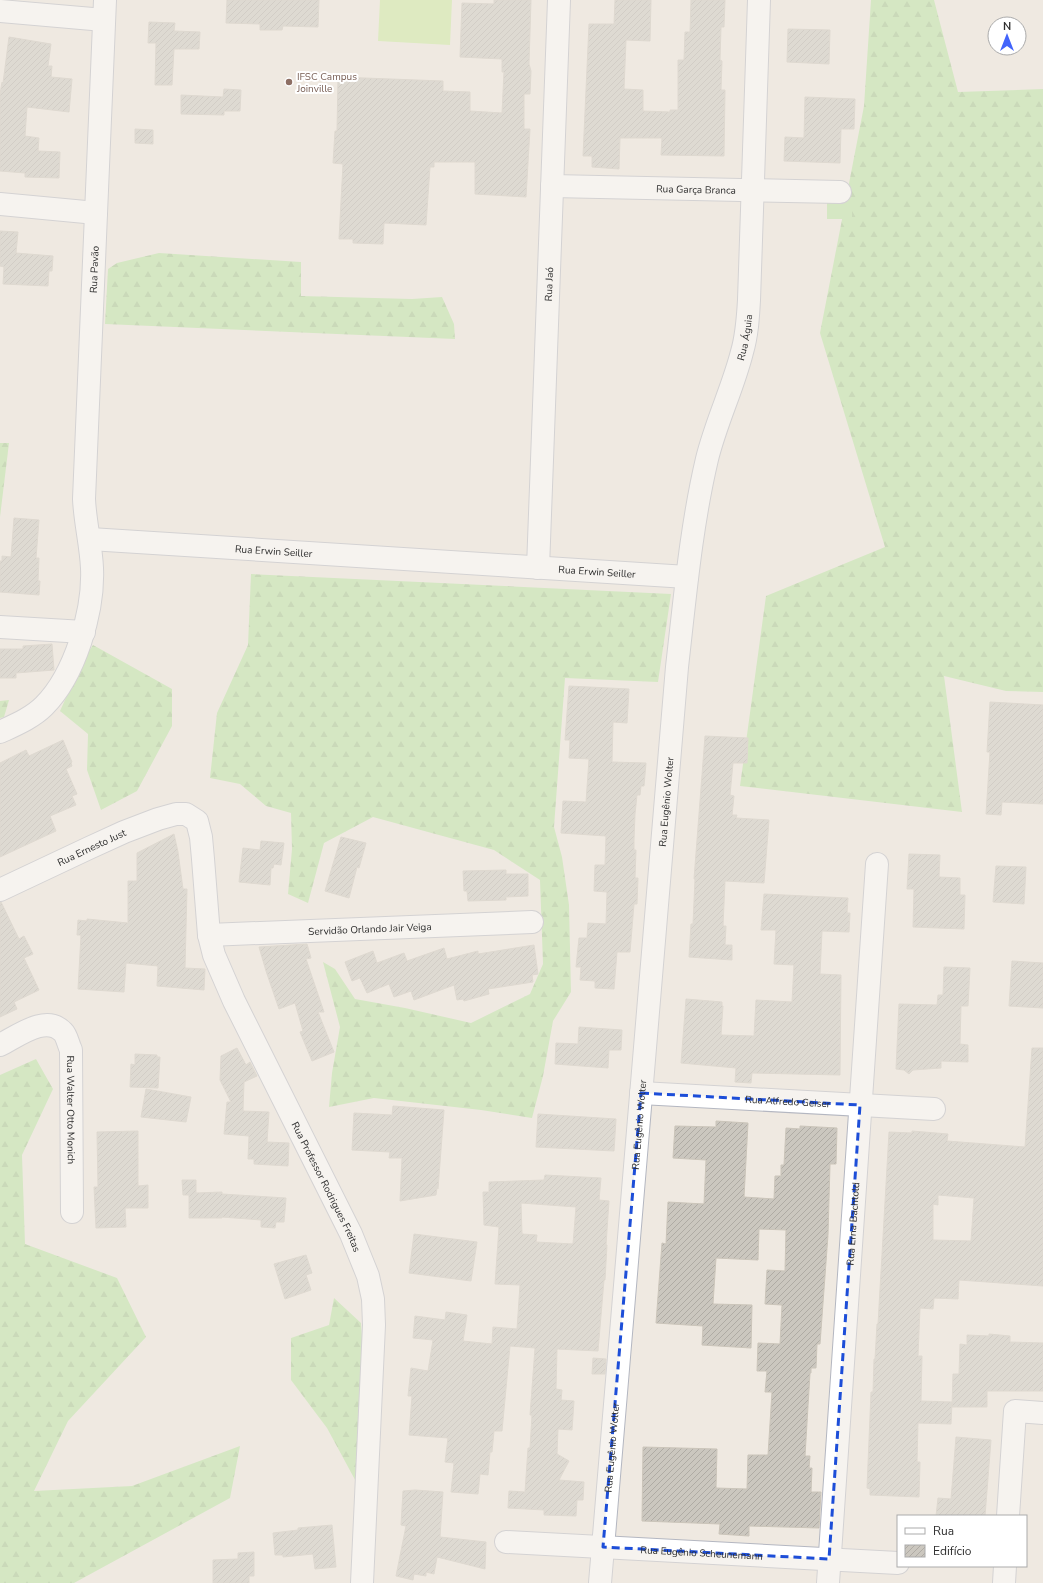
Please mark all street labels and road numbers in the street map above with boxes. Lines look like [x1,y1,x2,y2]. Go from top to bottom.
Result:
street label: Rua Garça Branca [656,182,736,198]
street label: Rua Pavão [87,245,103,294]
street label: Rua Jaó [542,266,557,302]
street label: Rua Águia [734,314,756,362]
street label: Rua Erwin Seiller [234,542,313,561]
street label: Rua Erwin Seiller [558,563,636,582]
street label: Rua Eugênio Wolter [656,756,677,847]
street label: Rua Ernesto Just [55,826,129,870]
street label: Servidão Orlando Jair Veiga [308,920,432,939]
street label: Rua Walter Otto Monich [63,1055,78,1164]
street label: Rua Eugênio Wolter [629,1079,650,1170]
street label: Rua Alfredo Geiser [745,1093,831,1111]
street label: Rua Professor Rodrigues Freitas [288,1119,364,1254]
street label: Rua Erna Bachtold [844,1182,863,1266]
street label: Rua Eugênio Wolter [602,1402,623,1493]
street label: Rua Eugênio Scheunemann [640,1543,763,1564]

